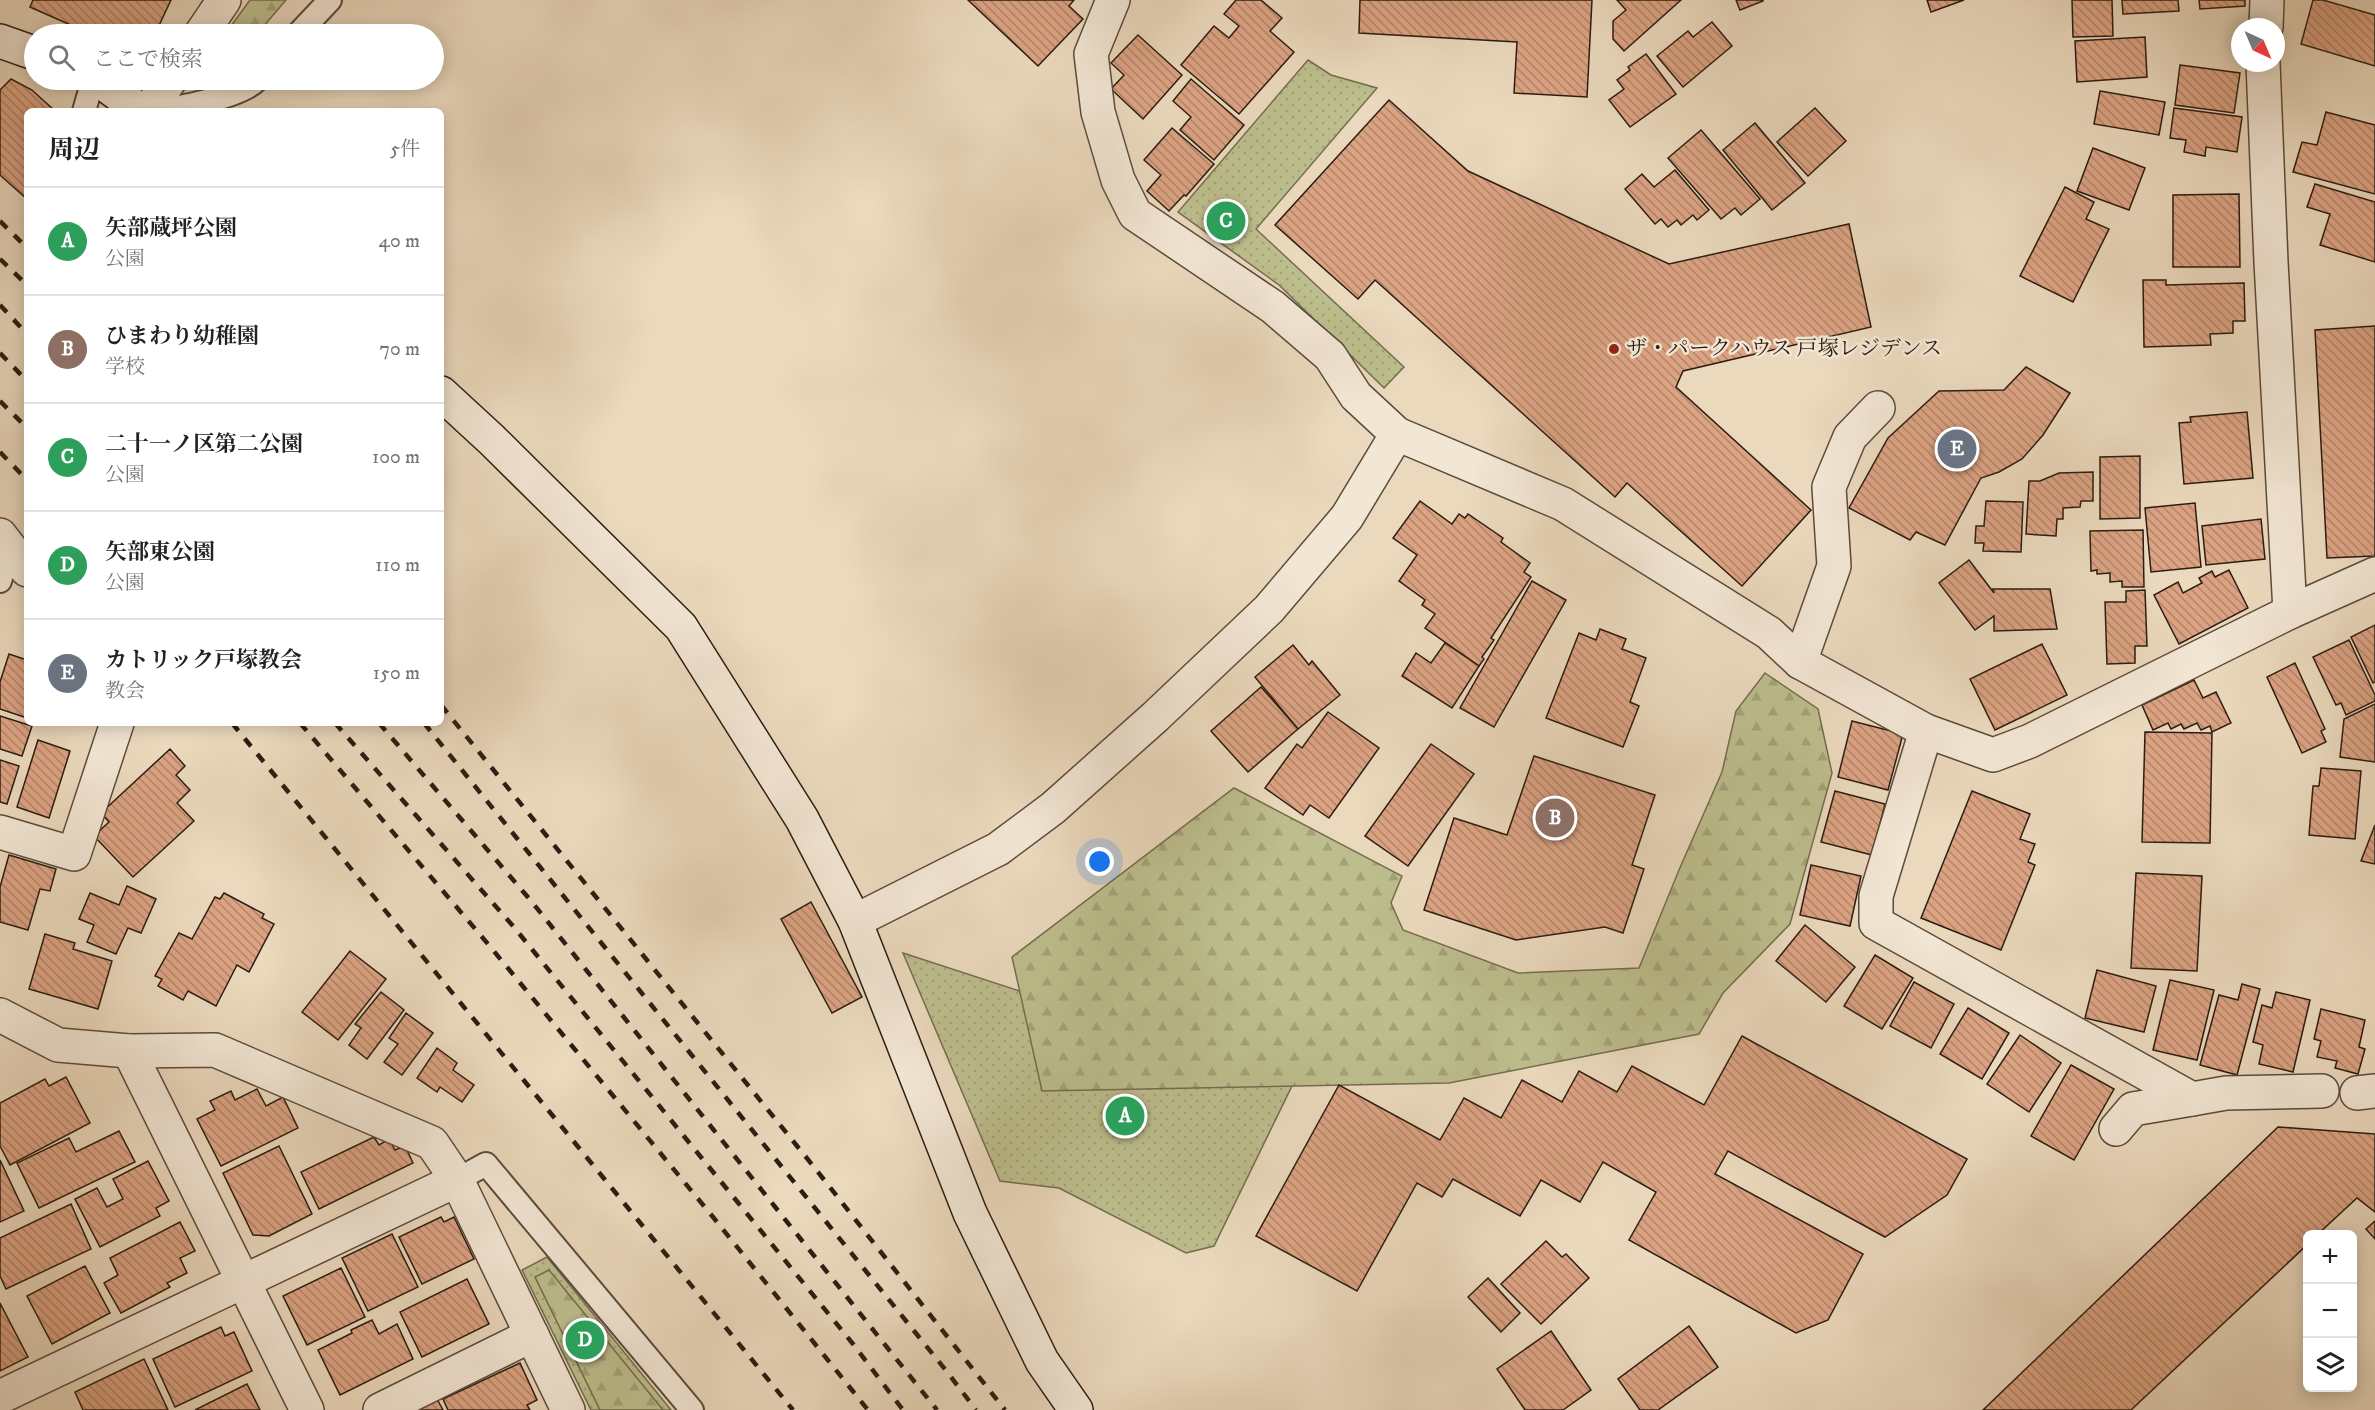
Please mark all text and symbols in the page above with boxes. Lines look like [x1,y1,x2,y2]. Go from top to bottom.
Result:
north arrow [2231,18,2285,72]
search box [24,24,444,90]
icon: search [45,41,78,74]
text: ここで検索 [93,46,203,73]
text: 周辺 [48,134,100,167]
text: 5件 [390,137,420,162]
pin: C [1206,198,1246,244]
text: 矢部蔵坪公園 [105,215,237,242]
text: A [61,229,74,254]
text: 40 m [378,229,420,254]
text: 公園 [105,247,145,272]
text: ひまわり幼稚園 [105,323,259,350]
place label: ザ・パークハウス 戸塚レジデンス [1626,336,1942,362]
text: B [61,337,74,362]
text: 70 m [379,337,420,362]
marker: ザ・パークハウス 戸塚レジデンス [1607,342,1621,356]
text: 学校 [105,355,145,380]
pin: E [1938,426,1976,472]
text: 二十一ノ区第二公園 [105,431,303,458]
text: C [61,445,74,470]
text: 100 m [372,445,420,470]
text: 公園 [105,463,145,488]
text: 矢部東公園 [105,539,215,566]
text: D [60,553,75,578]
text: 110 m [375,553,420,578]
text: 公園 [105,571,145,596]
text: カトリック戸塚教会 [105,647,302,674]
text: E [60,661,75,686]
text: 150 m [373,661,420,686]
text: 教会 [105,679,145,704]
pin: B [1536,796,1574,840]
your location [1085,847,1114,876]
pin: A [1106,1094,1144,1138]
map controls [2303,1230,2357,1392]
button: + [2303,1230,2357,1284]
button: − [2303,1284,2357,1338]
pin: D [566,1318,604,1362]
button: layers [2303,1338,2357,1392]

